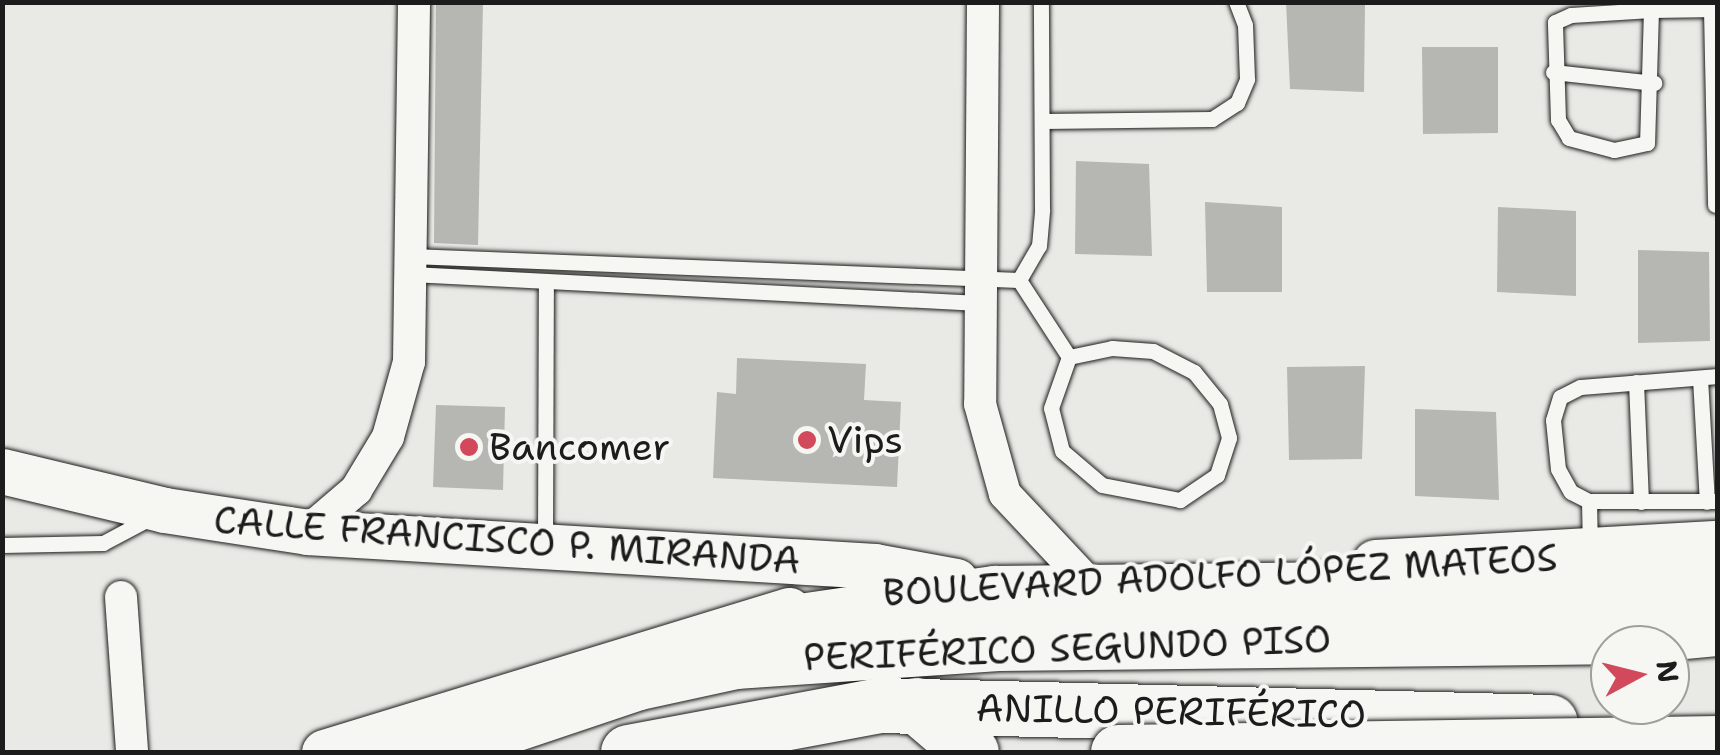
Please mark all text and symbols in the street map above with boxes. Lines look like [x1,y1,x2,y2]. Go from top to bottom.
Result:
place label: Vips [827,417,903,463]
place label: Bancomer [489,424,670,470]
marker: Vips [796,429,818,451]
marker: Bancomer [458,436,480,458]
street label: CALLE FRANCISCO P. MIRANDA [212,497,802,583]
street label: BOULEVARD ADOLFO LÓPEZ MATEOS [881,535,1559,615]
street label: PERIFÉRICO SEGUNDO PISO [802,616,1332,680]
north arrow [1590,625,1690,725]
text: N [1648,658,1688,685]
street label: ANILLO PERIFÉRICO [976,685,1366,737]

